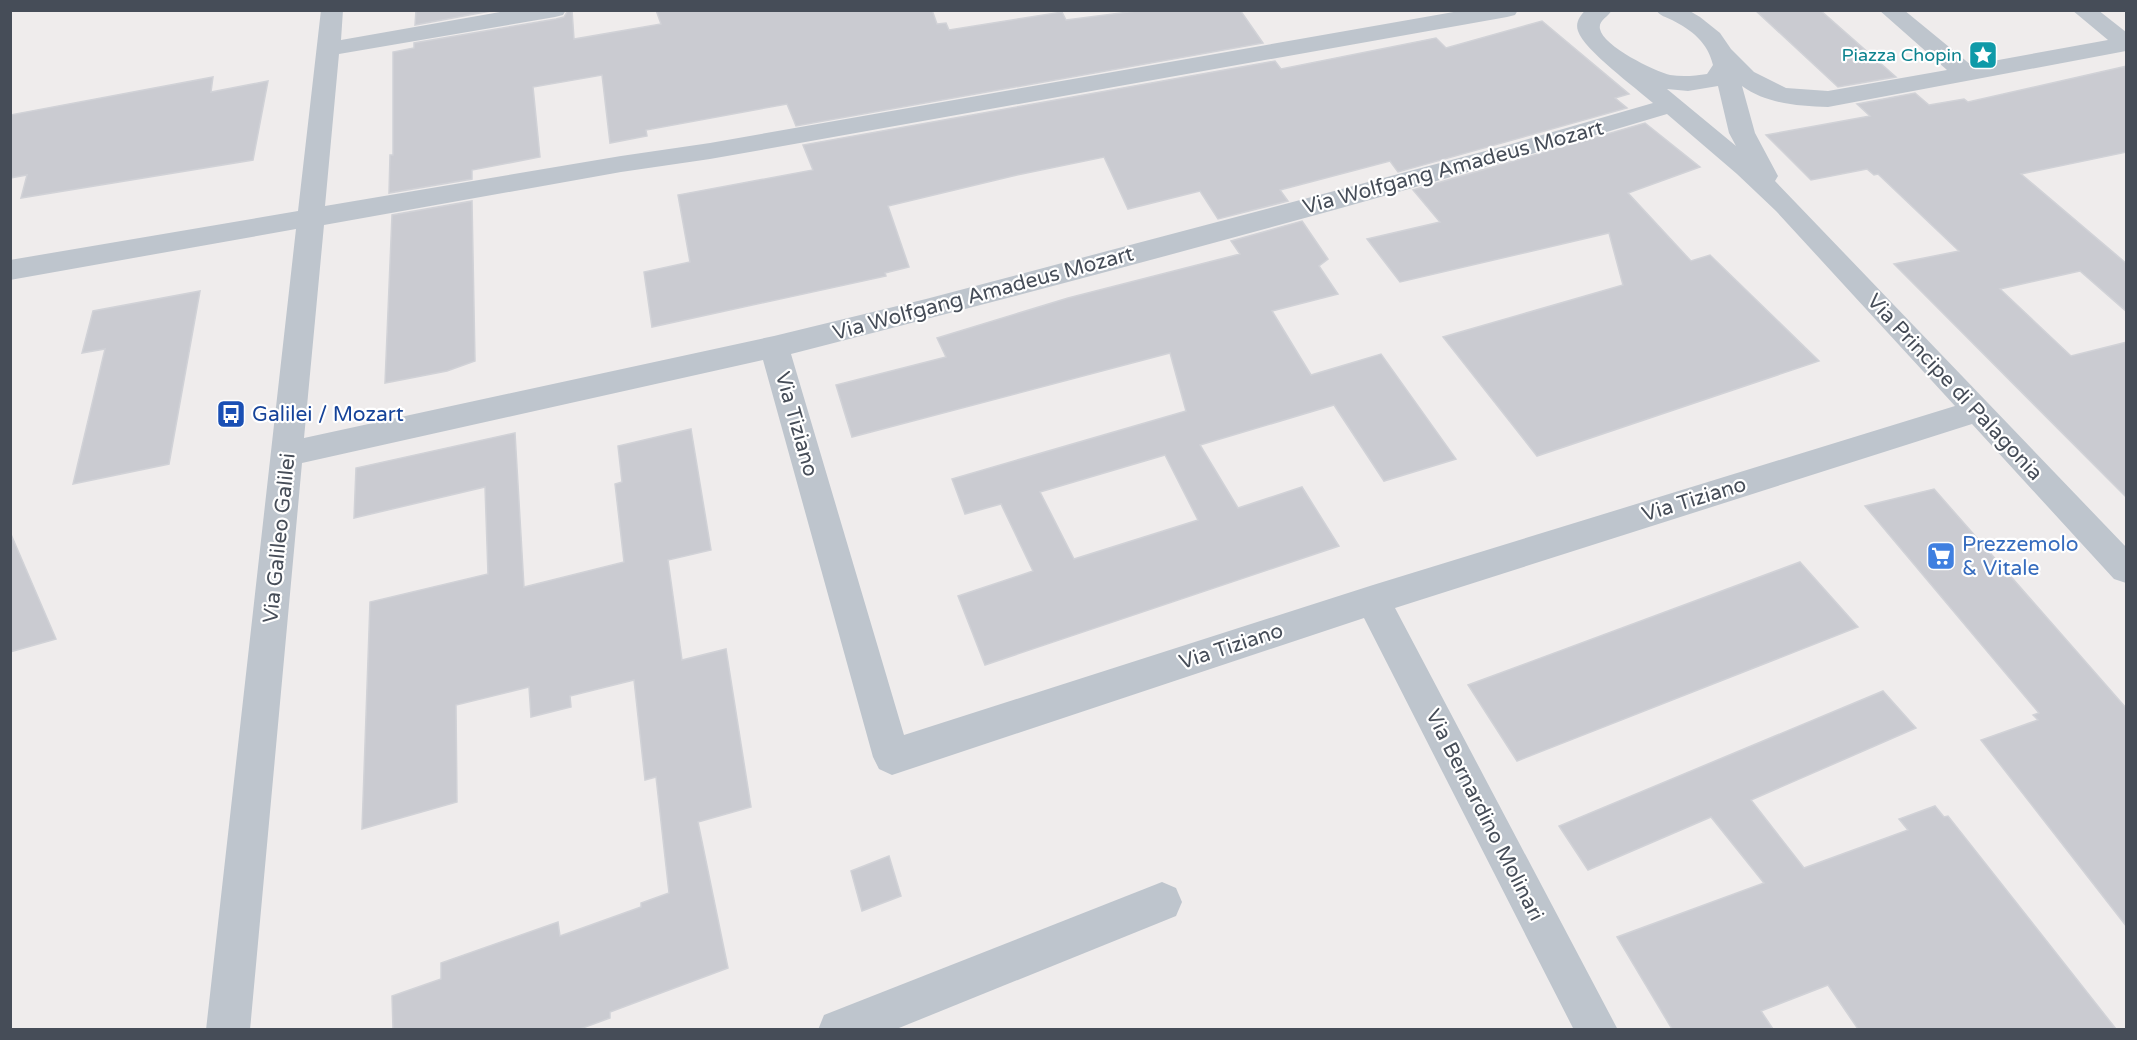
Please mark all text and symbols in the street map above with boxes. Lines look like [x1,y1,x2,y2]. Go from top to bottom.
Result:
place icon: Piazza Chopin [1967,39,1999,71]
place label: Piazza Chopin [1842,44,1962,66]
street label: Via Wolfgang Amadeus Mozart [1300,115,1606,220]
street label: Via Wolfgang Amadeus Mozart [830,241,1136,346]
street label: Via Principe di Palagonia [1862,289,2048,486]
street label: Via Tiziano [770,369,823,479]
bus stop icon: Galilei / Mozart [215,398,247,430]
place label: Galilei / Mozart [252,402,404,427]
street label: Via Galileo Galilei [258,452,301,624]
street label: Via Tiziano [1639,472,1749,527]
place label: Prezzemolo & Vitale [1962,532,2078,581]
supermarket icon: Prezzemolo & Vitale [1925,540,1957,572]
street label: Via Tiziano [1176,618,1286,675]
street label: Via Bernardino Molinari [1420,705,1549,925]

